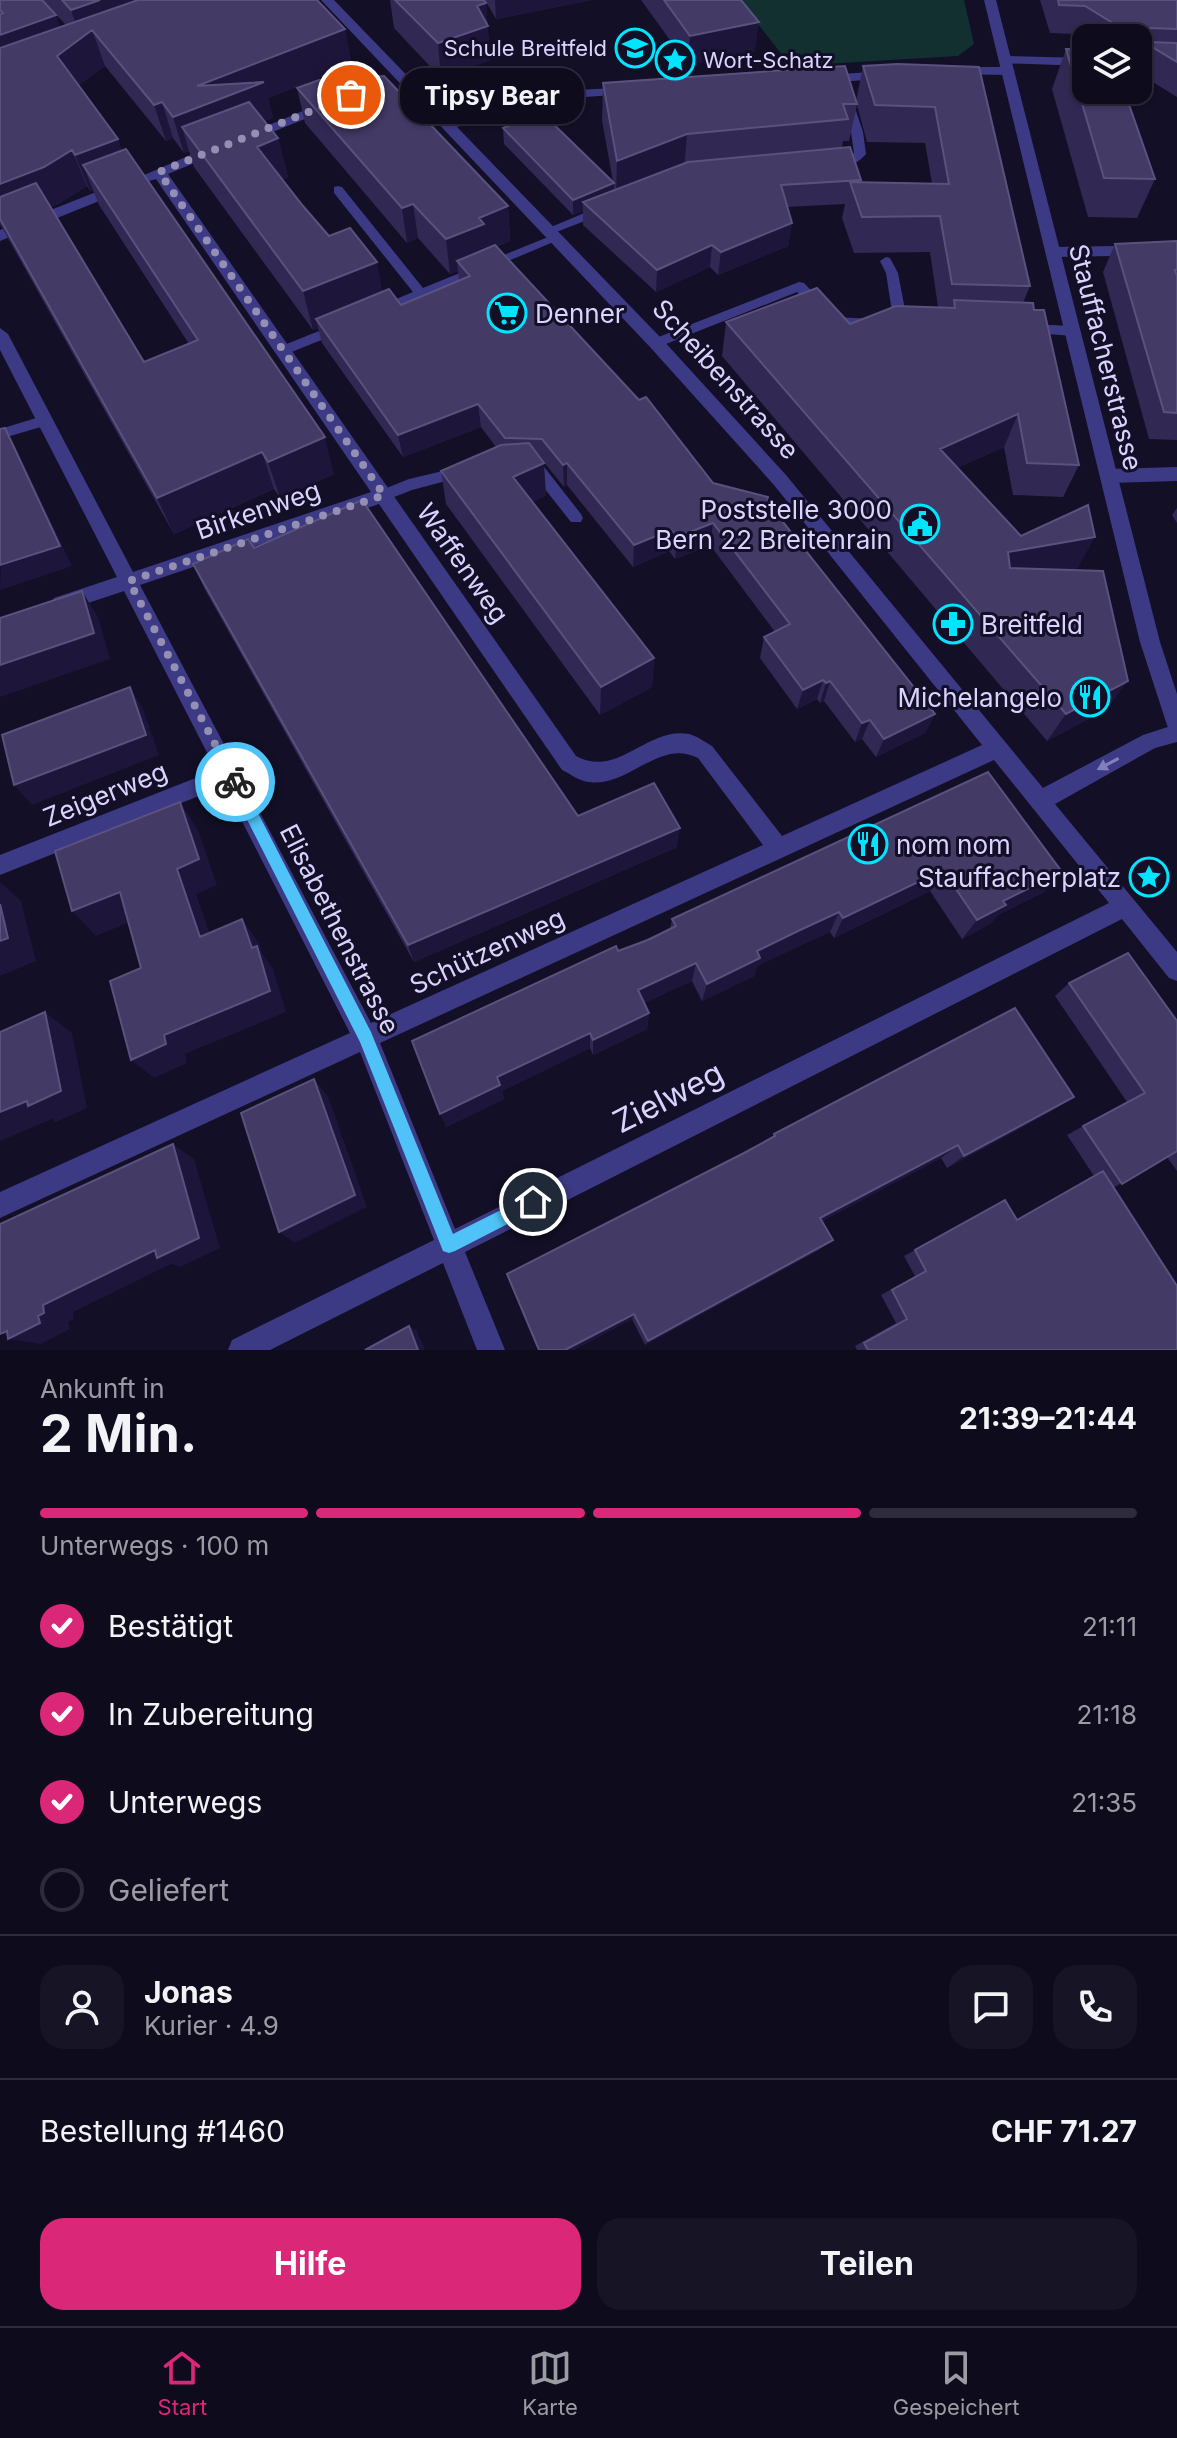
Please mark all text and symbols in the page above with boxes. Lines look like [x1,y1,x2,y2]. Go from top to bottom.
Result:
map controls [1072,24,1152,104]
button: layers [1072,24,1152,104]
school or university icon: Schule Breitfeld [614,27,656,69]
place label: Schule Breitfeld [444,35,607,61]
place icon: Wort-Schatz [654,39,696,81]
place label: Wort-Schatz [703,47,834,73]
pin [317,61,385,129]
callout: Tipsy Bear [399,67,583,123]
icon: bag [329,73,373,117]
text: Tipsy Bear [424,80,560,111]
street label: Stauffacherstrasse [1063,241,1149,473]
supermarket icon: Denner [486,292,528,334]
street label: Scheibenstrasse [646,293,806,465]
place label: Denner [535,298,625,329]
street label: Birkenweg [192,474,324,546]
place label: Poststelle 3000 Bern 22 Breitenrain [655,494,892,555]
street label: Waffenweg [410,497,516,629]
public building icon: Poststelle 3000 Bern 22 Breitenrain [899,503,941,545]
pharmacy icon: Breitfeld [932,603,974,645]
place label: Breitfeld [981,609,1083,640]
restaurant icon: Michelangelo [1069,676,1111,718]
place label: Michelangelo [898,682,1062,713]
courier [195,742,275,822]
street label: Zeigerweg [39,755,171,833]
one-way arrow [1096,758,1119,771]
icon: bike [213,760,257,804]
street label: Elisabethenstrasse [274,819,406,1039]
restaurant icon: nom nom [847,823,889,865]
place label: nom nom [896,829,1011,860]
place icon: Stauffacherplatz [1128,856,1170,898]
place label: Stauffacherplatz [918,862,1121,893]
street label: Schützenweg [405,902,569,1000]
street label: Zielweg [607,1053,729,1141]
pin [499,1168,567,1236]
icon: home [511,1180,555,1224]
text: Ankunft in [40,1373,165,1404]
text: 21:39–21:44 [959,1400,1137,1436]
text: 2 Min. [40,1402,197,1465]
text: Unterwegs · 100 m [40,1530,269,1561]
icon: check [40,1604,84,1648]
text: Bestätigt [108,1608,233,1644]
text: 21:11 [1082,1611,1137,1642]
icon: check [40,1692,84,1736]
text: In Zubereitung [108,1696,314,1732]
text: 21:18 [1076,1699,1137,1730]
icon: check [40,1780,84,1824]
text: Unterwegs [108,1784,262,1820]
text: 21:35 [1071,1787,1137,1818]
text: Geliefert [108,1872,229,1908]
button: person [40,1965,124,2049]
button: chat [949,1965,1033,2049]
button: phone [1053,1965,1137,2049]
text: Jonas [144,1974,233,2010]
text: Kurier · 4.9 [144,2010,279,2041]
text: Bestellung #1460 [40,2113,285,2149]
text: CHF 71.27 [991,2113,1137,2149]
button: Hilfe [40,2218,581,2310]
button: Teilen [597,2218,1137,2310]
tab: Start [158,2346,207,2420]
tab: Karte [522,2346,578,2420]
tab: Gespeichert [893,2346,1019,2420]

